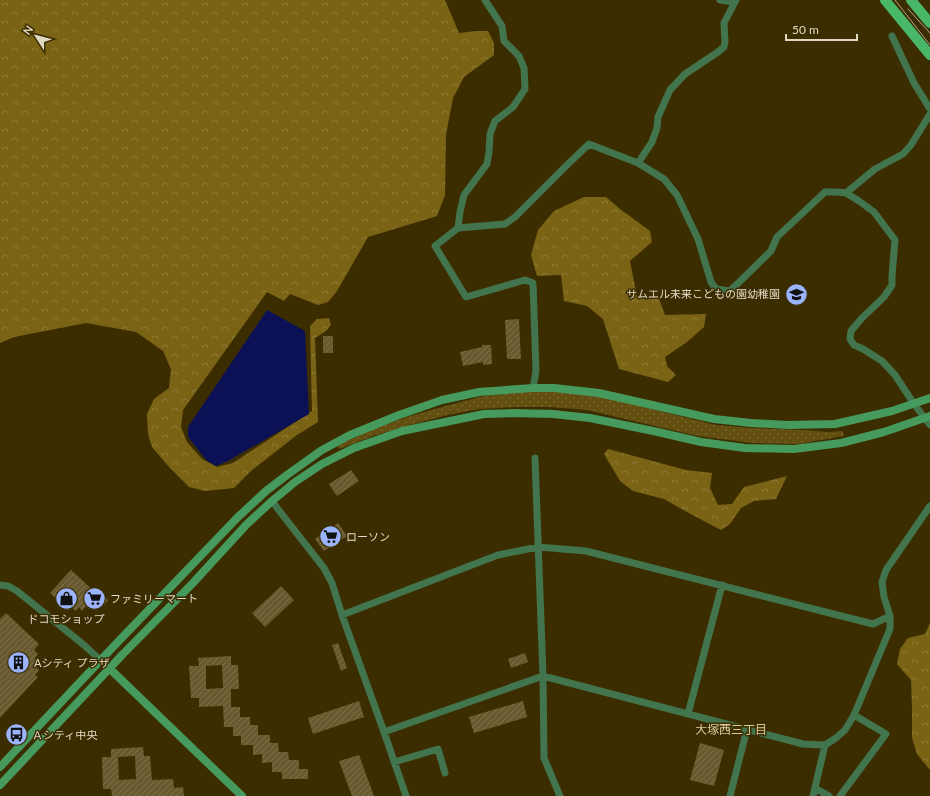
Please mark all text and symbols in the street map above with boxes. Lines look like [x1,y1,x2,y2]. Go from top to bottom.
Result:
north arrow [16,16,56,56]
scale bar [786,16,857,42]
text: 50 m [792,22,819,37]
text: N [20,23,35,37]
school or university icon: サムエル未来こどもの園幼稚園 [783,281,809,307]
place label: サムエル未来こどもの園幼稚園 [626,287,780,300]
supermarket icon: ローソン [318,524,344,550]
place label: ローソン [346,530,390,543]
shop icon: ドコモショップ [53,586,79,612]
supermarket icon: ファミリーマート [82,586,108,612]
place label: ファミリーマート [110,592,198,605]
place label: ドコモショップ [28,612,105,625]
building icon: Aシティ プラザ [5,650,31,676]
place label: Aシティ プラザ [34,656,110,669]
bus stop icon: Ａシティ中央 [3,722,29,748]
district label: 大塚西三丁目 [695,722,767,737]
place label: Ａシティ中央 [32,728,98,741]

